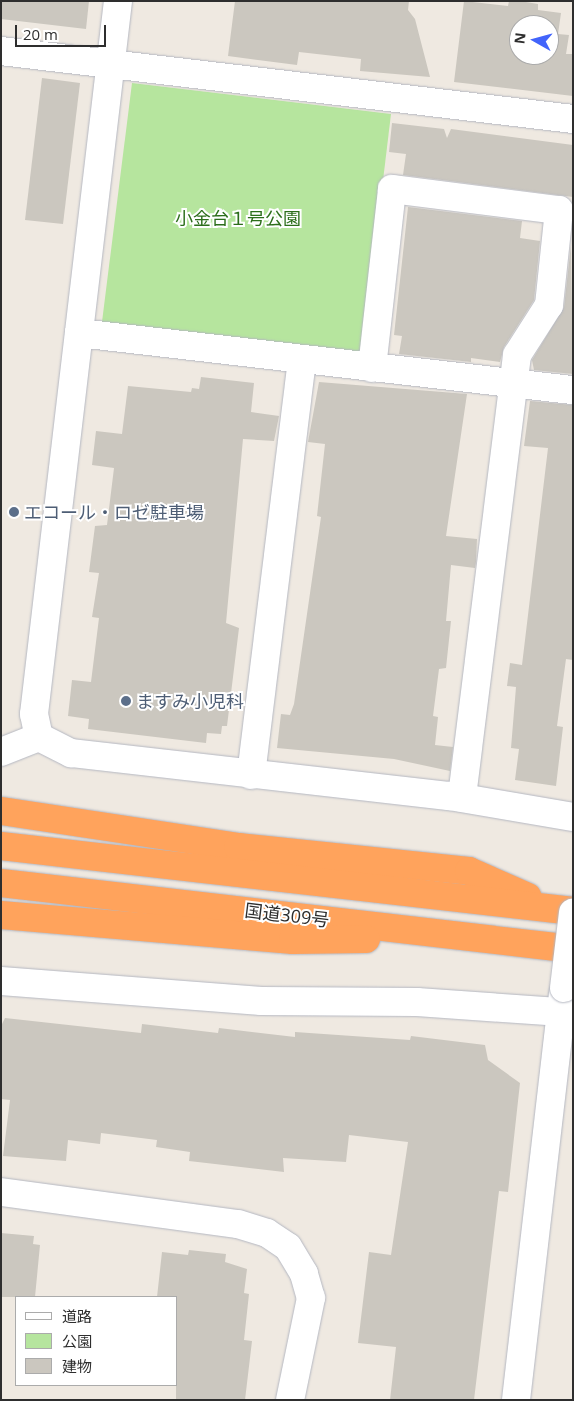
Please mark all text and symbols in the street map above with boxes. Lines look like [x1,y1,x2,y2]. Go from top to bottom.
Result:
scale bar [18,15,109,47]
north arrow [509,15,559,65]
text: 20 m [23,24,58,44]
text: N [509,31,530,45]
park label: 小金台１号公園 [175,207,301,229]
place label: エコール・ロゼ駐車場 [24,501,204,523]
marker: エコール・ロゼ駐車場 [8,506,20,518]
place label: ますみ小児科 [136,690,244,712]
marker: ますみ小児科 [120,695,132,707]
street label: 国道309号 [244,899,330,931]
legend [15,1296,178,1386]
text: 道路 [62,1306,92,1326]
text: 公園 [62,1331,92,1351]
text: 建物 [62,1356,92,1376]

